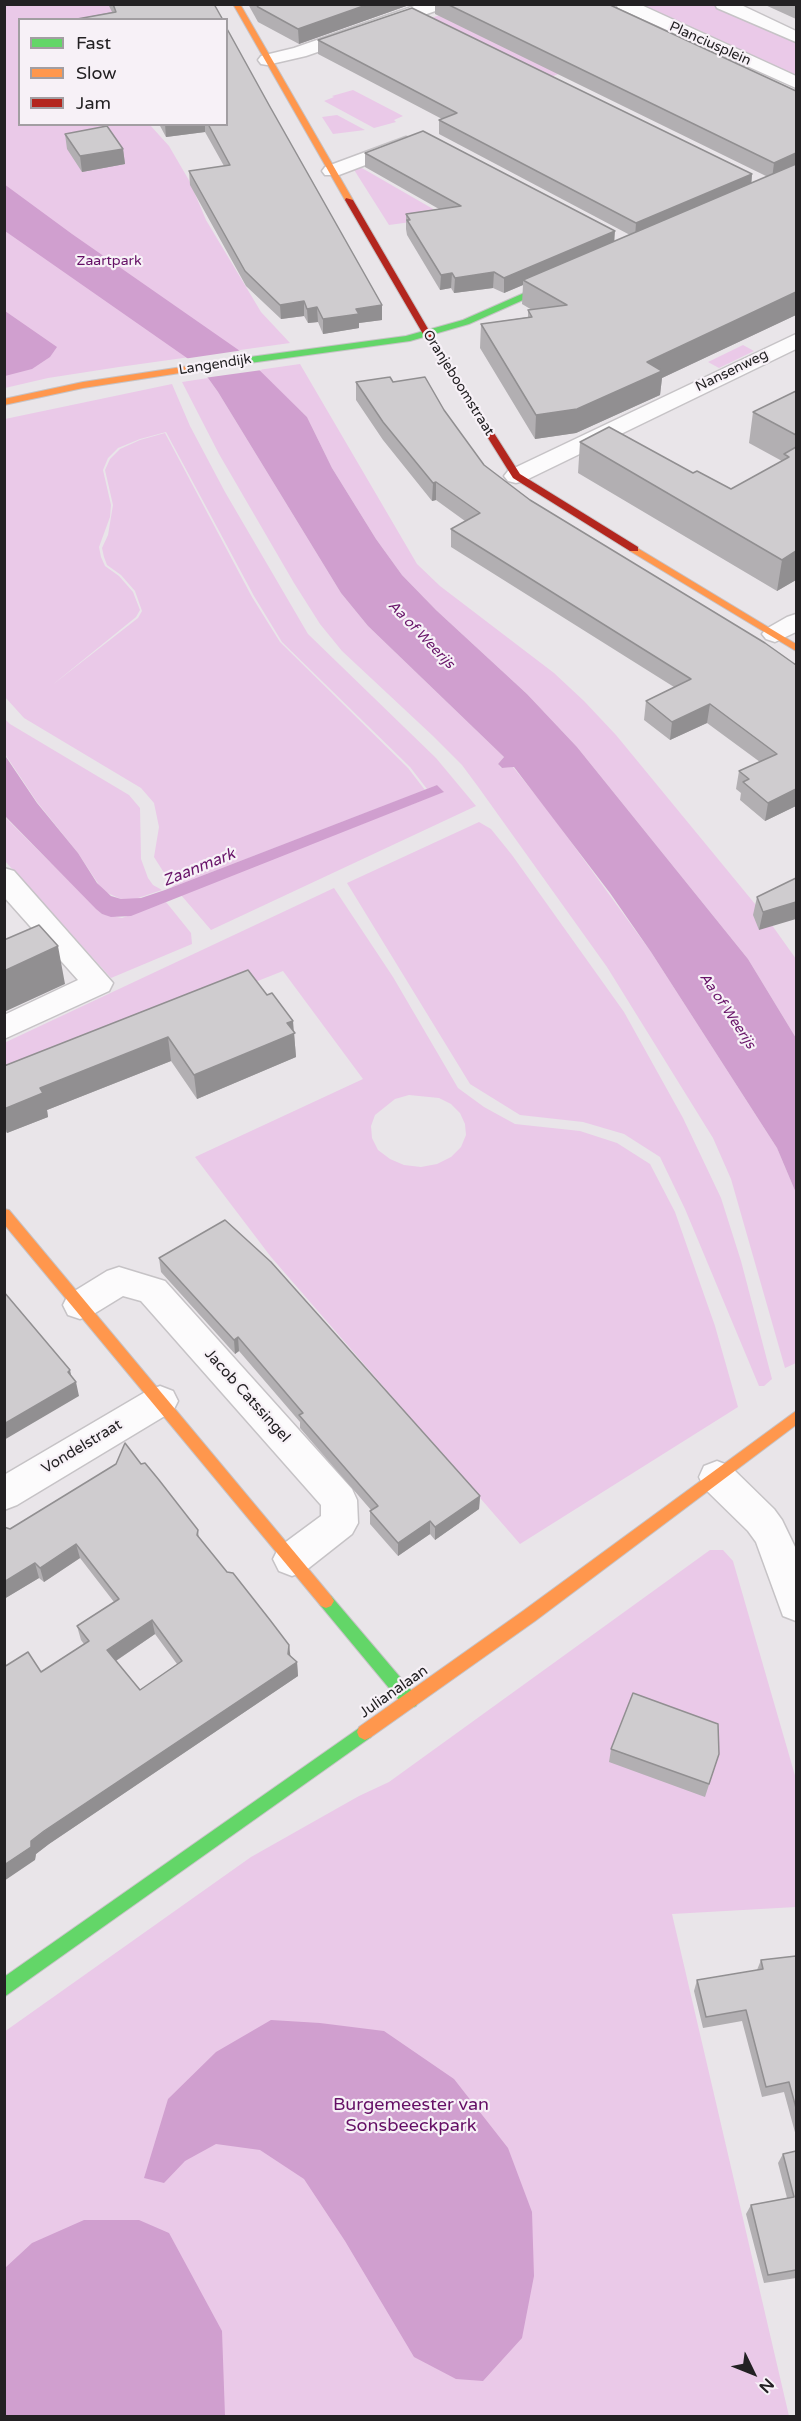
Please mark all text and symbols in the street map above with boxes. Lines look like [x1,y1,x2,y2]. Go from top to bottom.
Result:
legend [18,18,228,126]
street label: Planciusplein [667,19,753,69]
text: Fast [76,32,111,54]
text: Slow [76,62,117,84]
text: Jam [76,92,111,114]
park label: Zaartpark [76,253,142,269]
street label: Oranjeboomstraat [419,327,497,439]
street label: Nansenweg [693,346,771,396]
street label: Langendijk [178,351,252,379]
water label: Aa of Weerijs [384,598,458,672]
water label: Zaanmark [160,845,238,891]
water label: Aa of Weerijs [695,970,759,1052]
street label: Jacob Catssingel [200,1346,294,1446]
street label: Vondelstraat [39,1416,125,1478]
street label: Julianalaan [356,1662,432,1722]
park label: Burgemeester van Sonsbeeckpark [333,2094,489,2136]
north arrow [723,2343,783,2403]
text: N [754,2374,778,2397]

